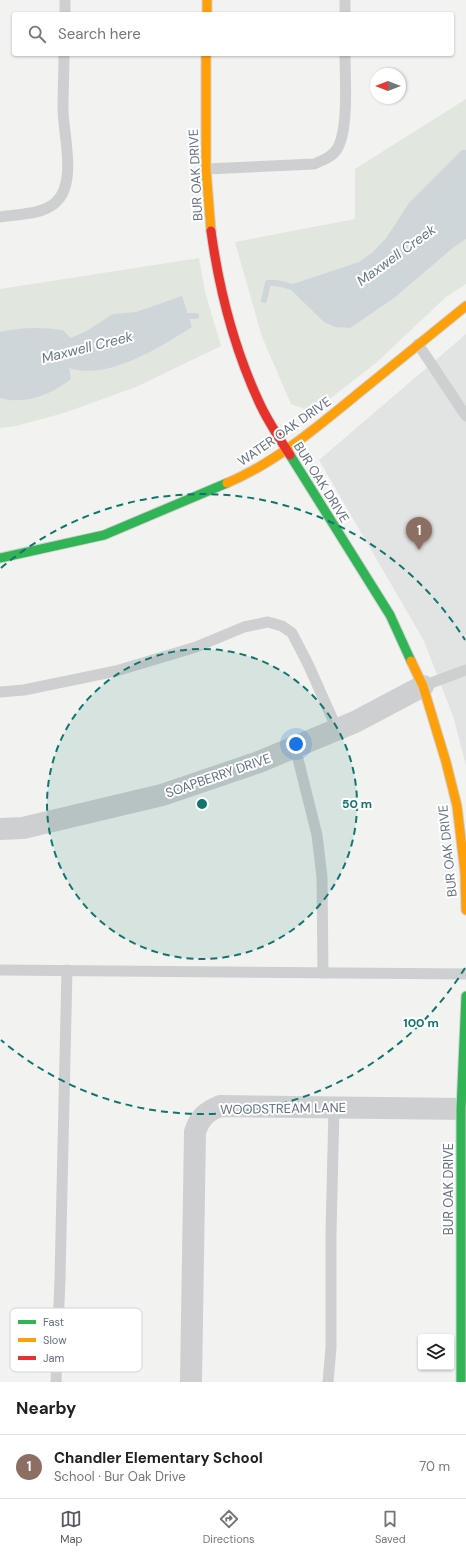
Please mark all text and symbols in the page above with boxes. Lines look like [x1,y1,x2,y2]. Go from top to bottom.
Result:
search box [12,12,454,56]
icon: search [26,23,48,45]
text: Search here [58,24,141,44]
north arrow [370,68,406,104]
street label: BUR OAK DRIVE [185,128,206,222]
water label: Maxwell Creek [353,220,440,290]
water label: Maxwell Creek [40,327,135,367]
street label: WATER OAK DRIVE [234,393,334,470]
street label: BUR OAK DRIVE [290,439,353,526]
pin: 1 [406,517,432,550]
your location [286,734,306,754]
street label: SOAPBERRY DRIVE [163,750,273,801]
text: 50 m [342,796,372,812]
centre of rings [195,797,209,811]
street label: BUR OAK DRIVE [434,804,461,898]
text: 100 m [403,1015,439,1031]
street label: WOODSTREAM LANE [220,1099,346,1118]
street label: BUR OAK DRIVE [440,1143,457,1235]
legend [10,1308,142,1372]
text: Fast [43,1315,64,1329]
text: Slow [43,1333,67,1347]
map controls [418,1334,454,1370]
button: layers [418,1334,454,1370]
text: Jam [43,1351,64,1365]
text: Nearby [16,1397,76,1419]
text: Chandler Elementary School [54,1448,263,1468]
text: 1 [27,1458,31,1475]
text: 70 m [419,1458,450,1475]
text: School · Bur Oak Drive [54,1468,186,1485]
tab: Map [60,1508,82,1546]
tab: Directions [203,1508,255,1546]
tab: Saved [375,1508,406,1546]

